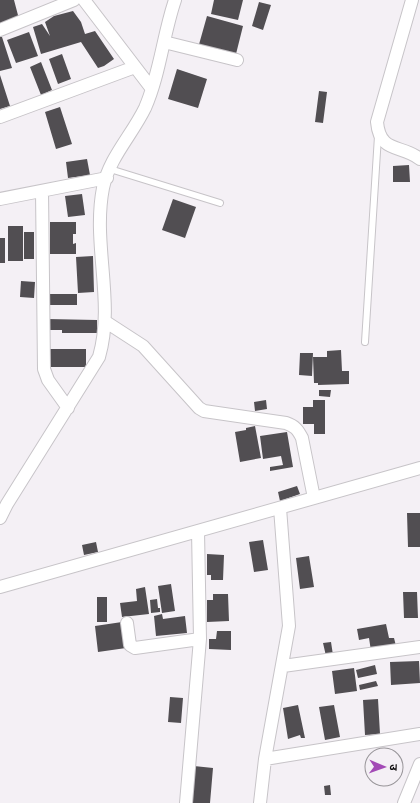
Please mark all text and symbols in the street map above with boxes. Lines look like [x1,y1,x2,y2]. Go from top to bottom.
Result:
north arrow [364,747,404,787]
text: उ [387,764,402,771]

